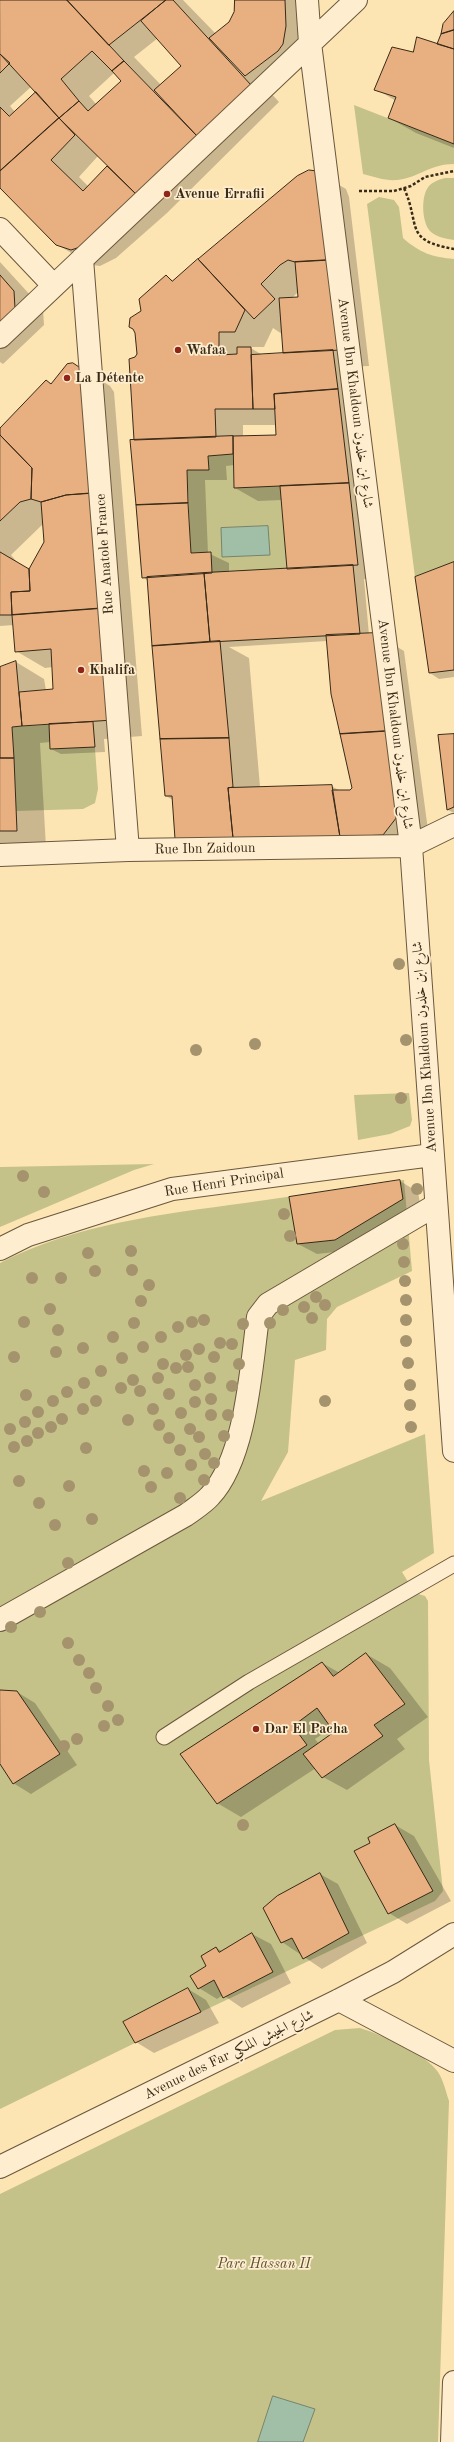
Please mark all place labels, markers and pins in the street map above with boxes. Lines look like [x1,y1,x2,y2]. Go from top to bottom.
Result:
place label: Avenue Errafii [175,186,265,202]
marker: Avenue Errafii [162,189,172,199]
place label: Wafaa [186,342,226,358]
marker: Wafaa [173,345,183,355]
place label: La Détente [75,370,144,386]
marker: La Détente [62,373,72,383]
place label: Khalifa [89,662,135,678]
marker: Khalifa [76,665,86,675]
place label: Dar El Pacha [264,1721,348,1737]
marker: Dar El Pacha [251,1724,261,1734]

